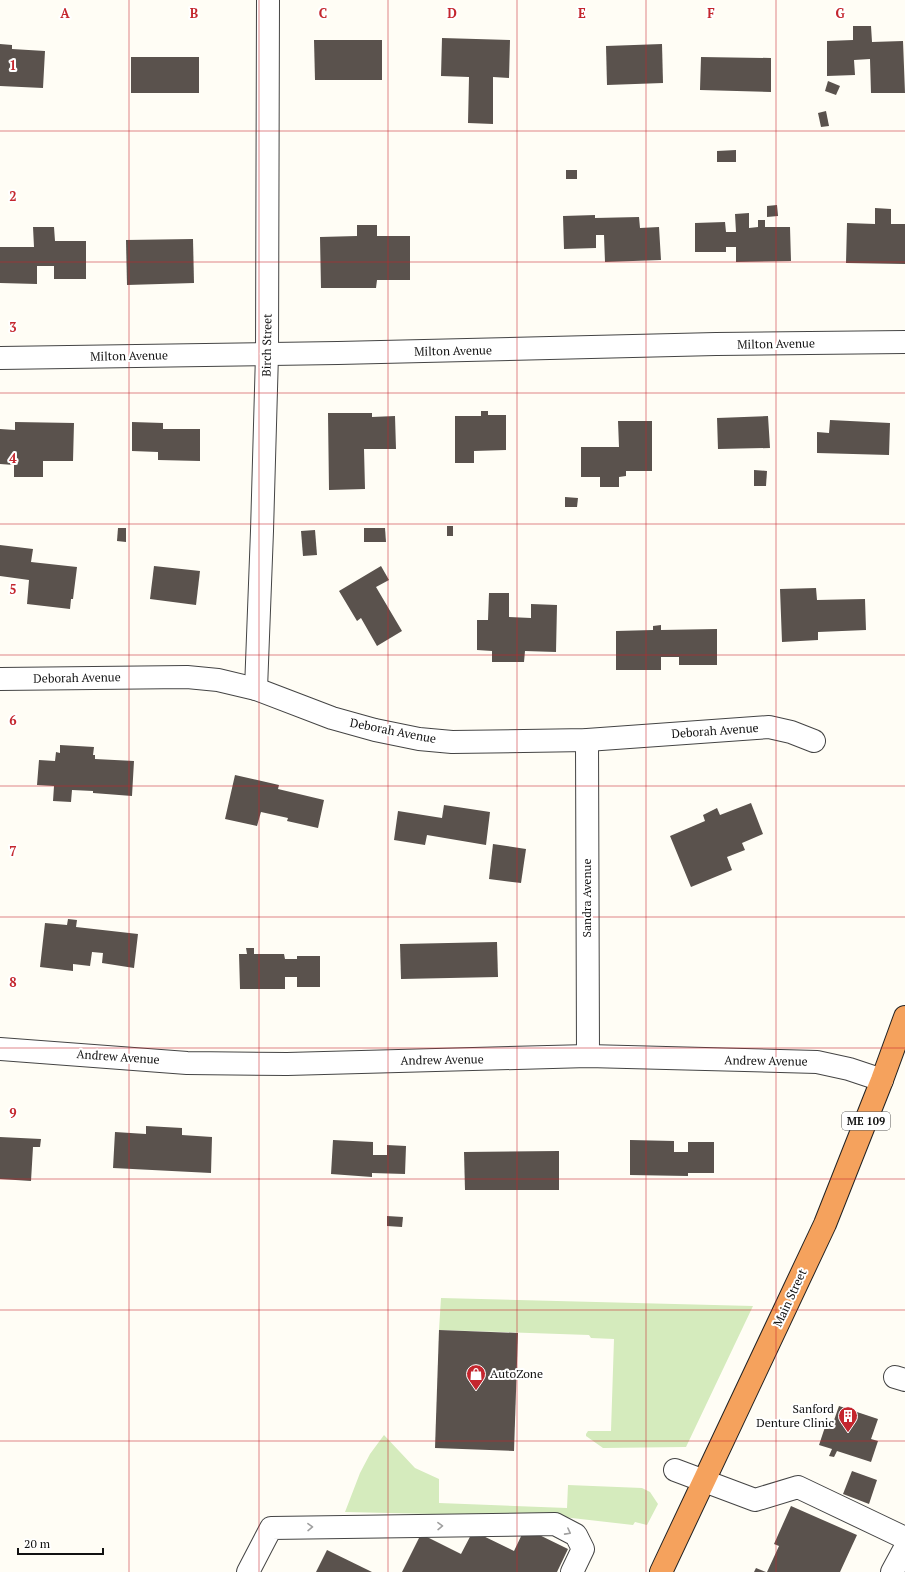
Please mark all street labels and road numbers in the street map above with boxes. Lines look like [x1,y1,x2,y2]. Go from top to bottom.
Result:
street label: Birch Street [258,313,275,377]
street label: Milton Avenue [737,335,815,352]
street label: Milton Avenue [414,342,492,359]
street label: Milton Avenue [90,347,168,364]
street label: Deborah Avenue [33,669,121,686]
street label: Deborah Avenue [349,715,437,746]
street label: Deborah Avenue [671,720,759,741]
street label: Sandra Avenue [579,859,594,937]
street label: Andrew Avenue [76,1046,160,1067]
street label: Andrew Avenue [400,1051,484,1068]
street label: Andrew Avenue [724,1052,808,1069]
road number: ME 109 [842,1112,890,1130]
street label: Main Street [770,1266,810,1329]

